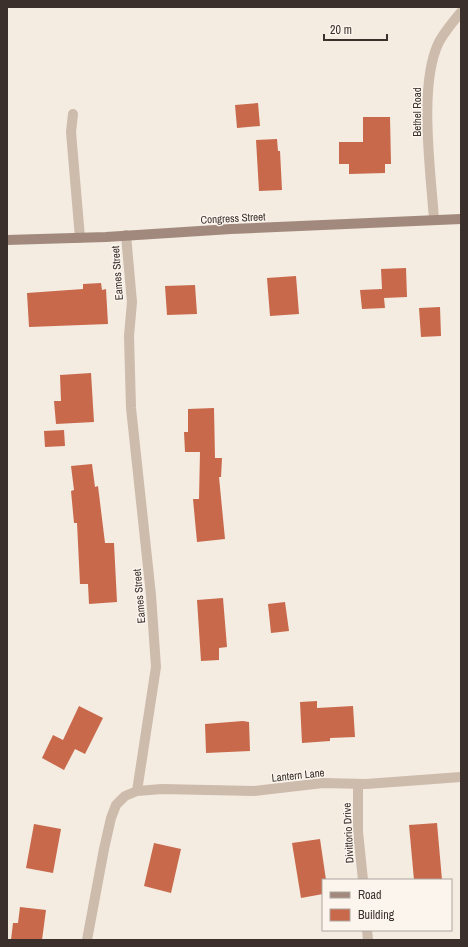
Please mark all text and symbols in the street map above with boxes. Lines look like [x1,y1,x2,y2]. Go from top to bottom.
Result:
scale bar [324,16,387,42]
text: 20 m [330,22,352,38]
street label: Bethel Road [410,87,424,137]
street label: Congress Street [200,209,266,227]
street label: Eames Street [108,245,126,301]
street label: Eames Street [130,568,148,624]
street label: Lantern Lane [271,765,325,785]
street label: Divittorio Drive [339,802,357,864]
legend [322,879,452,931]
text: Road [358,887,382,903]
text: Building [358,907,395,923]

